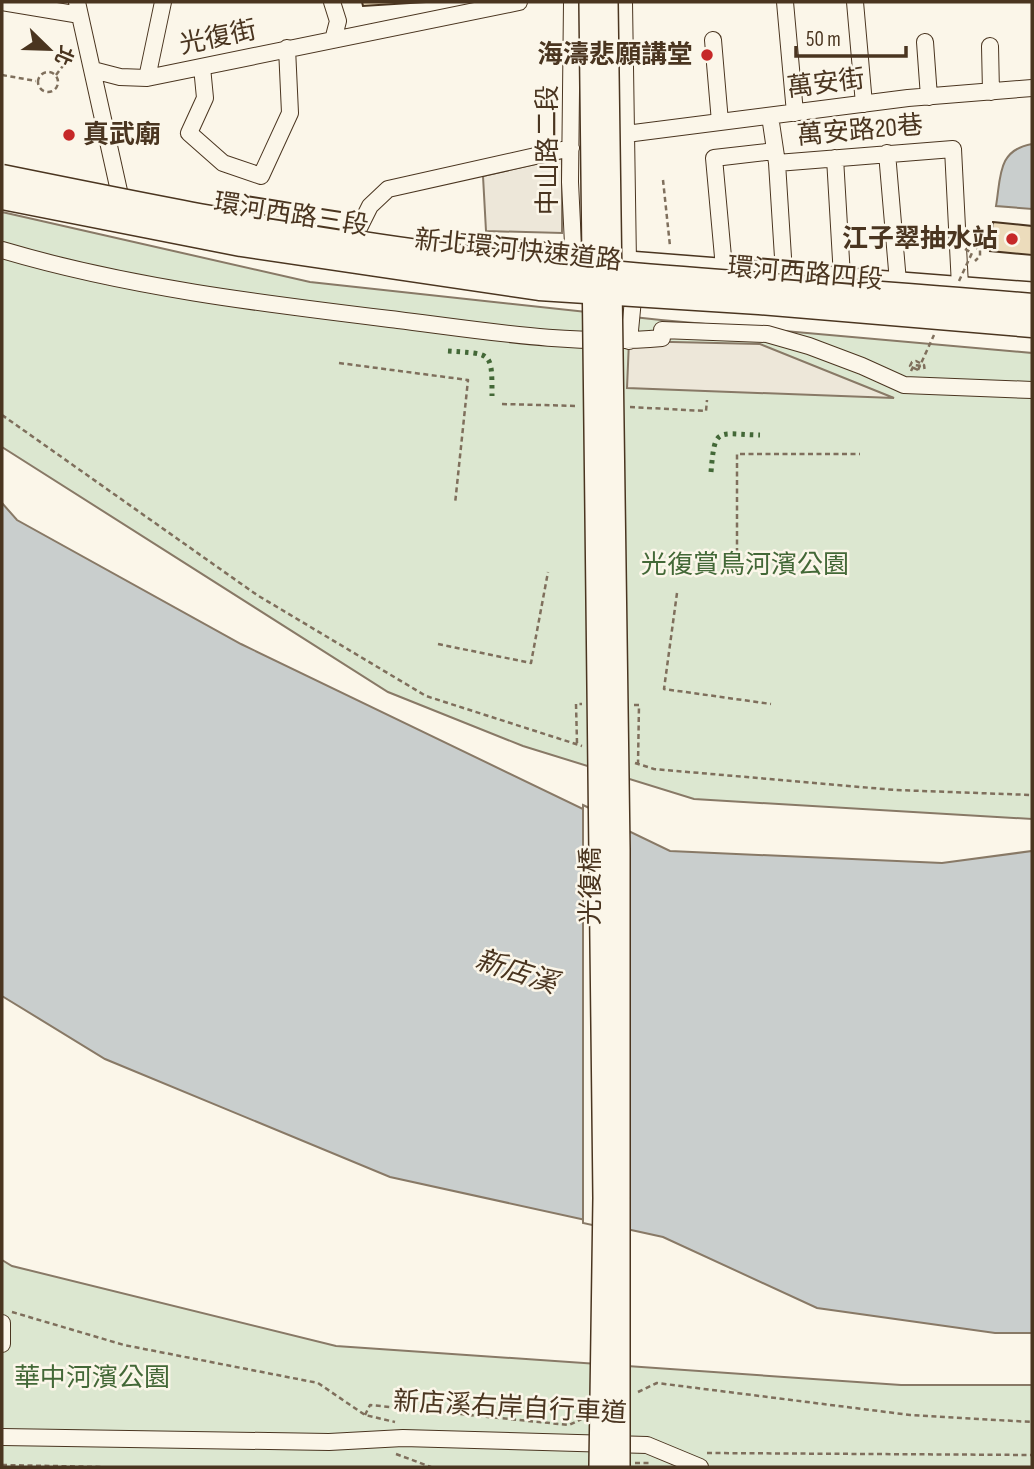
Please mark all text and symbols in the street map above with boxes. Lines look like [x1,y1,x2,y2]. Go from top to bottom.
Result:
north arrow [14,14,84,84]
scale bar [796,14,906,58]
street label: 光復街 [177,15,259,61]
text: 50 m [806,27,841,52]
place label: 海濤悲願講堂 [537,40,693,71]
text: 北 [49,42,78,68]
marker: 海濤悲願講堂 [699,47,715,63]
street label: 萬安街 [785,64,867,104]
street label: 中山路二段 [533,85,564,215]
street label: 萬安路20巷 [796,110,924,152]
place label: 真武廟 [83,120,161,151]
marker: 真武廟 [61,127,77,143]
street label: 環河西路三段 [212,187,370,243]
place label: 江子翠抽水站 [842,224,998,255]
street label: 新北環河快速道路 [413,225,623,277]
marker: 江子翠抽水站 [1004,231,1020,247]
street label: 環河西路四段 [726,252,884,296]
park label: 光復賞鳥河濱公園 [641,550,849,581]
street label: 光復橋 [576,847,607,925]
water label: 新店溪 [471,943,565,1002]
park label: 華中河濱公園 [14,1363,170,1394]
street label: 新店溪右岸自行車道 [392,1386,628,1430]

